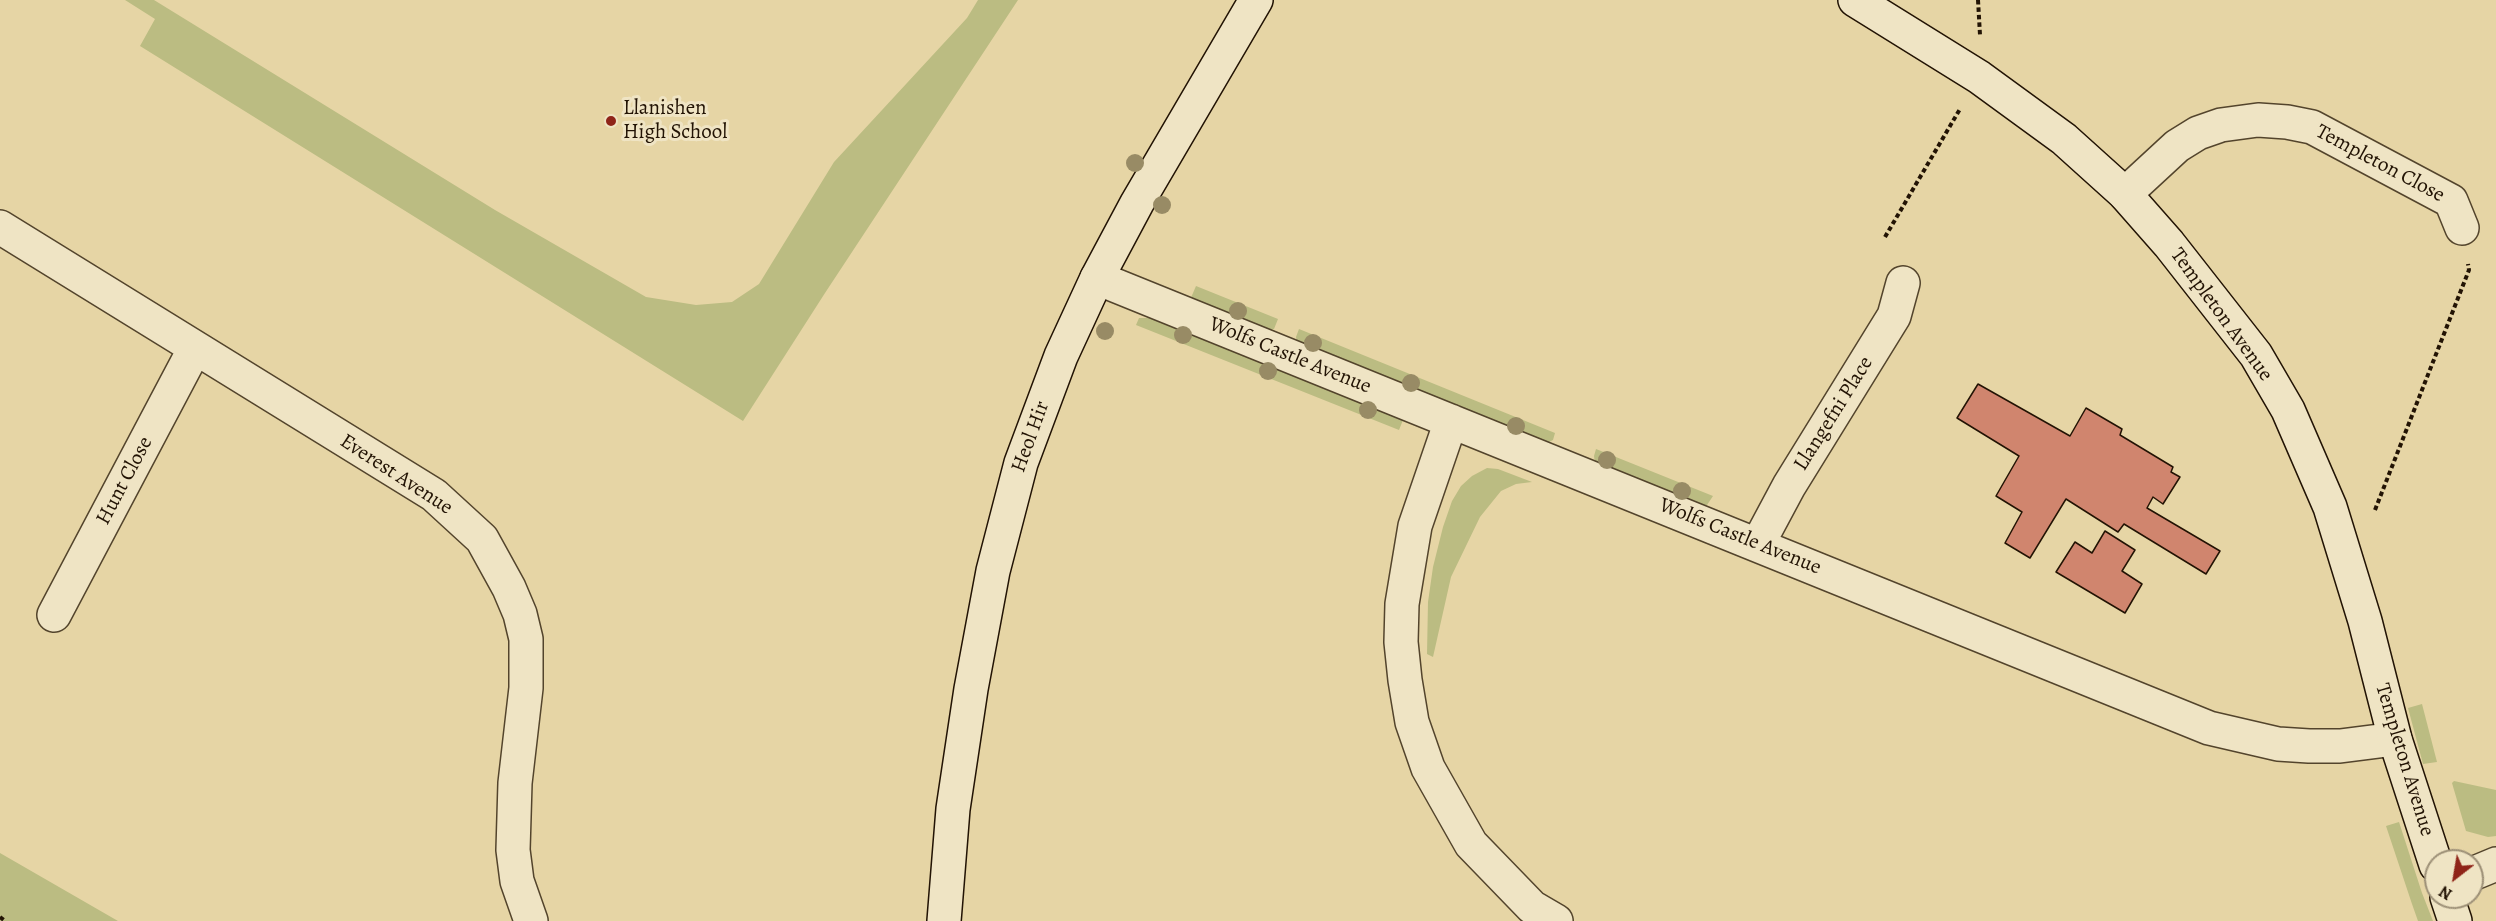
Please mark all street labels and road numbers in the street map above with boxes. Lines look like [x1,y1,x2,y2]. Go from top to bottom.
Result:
street label: Templeton Close [2311,119,2449,209]
street label: Templeton Avenue [2164,244,2278,386]
street label: Wolfs Castle Avenue [1205,312,1375,400]
street label: Llangefni Place [1789,352,1879,476]
street label: Heol Hir [1006,398,1056,476]
street label: Everest Avenue [335,429,457,521]
street label: Hunt Close [91,433,159,529]
street label: Wolfs Castle Avenue [1655,493,1825,581]
street label: Templeton Avenue [2369,681,2439,839]

